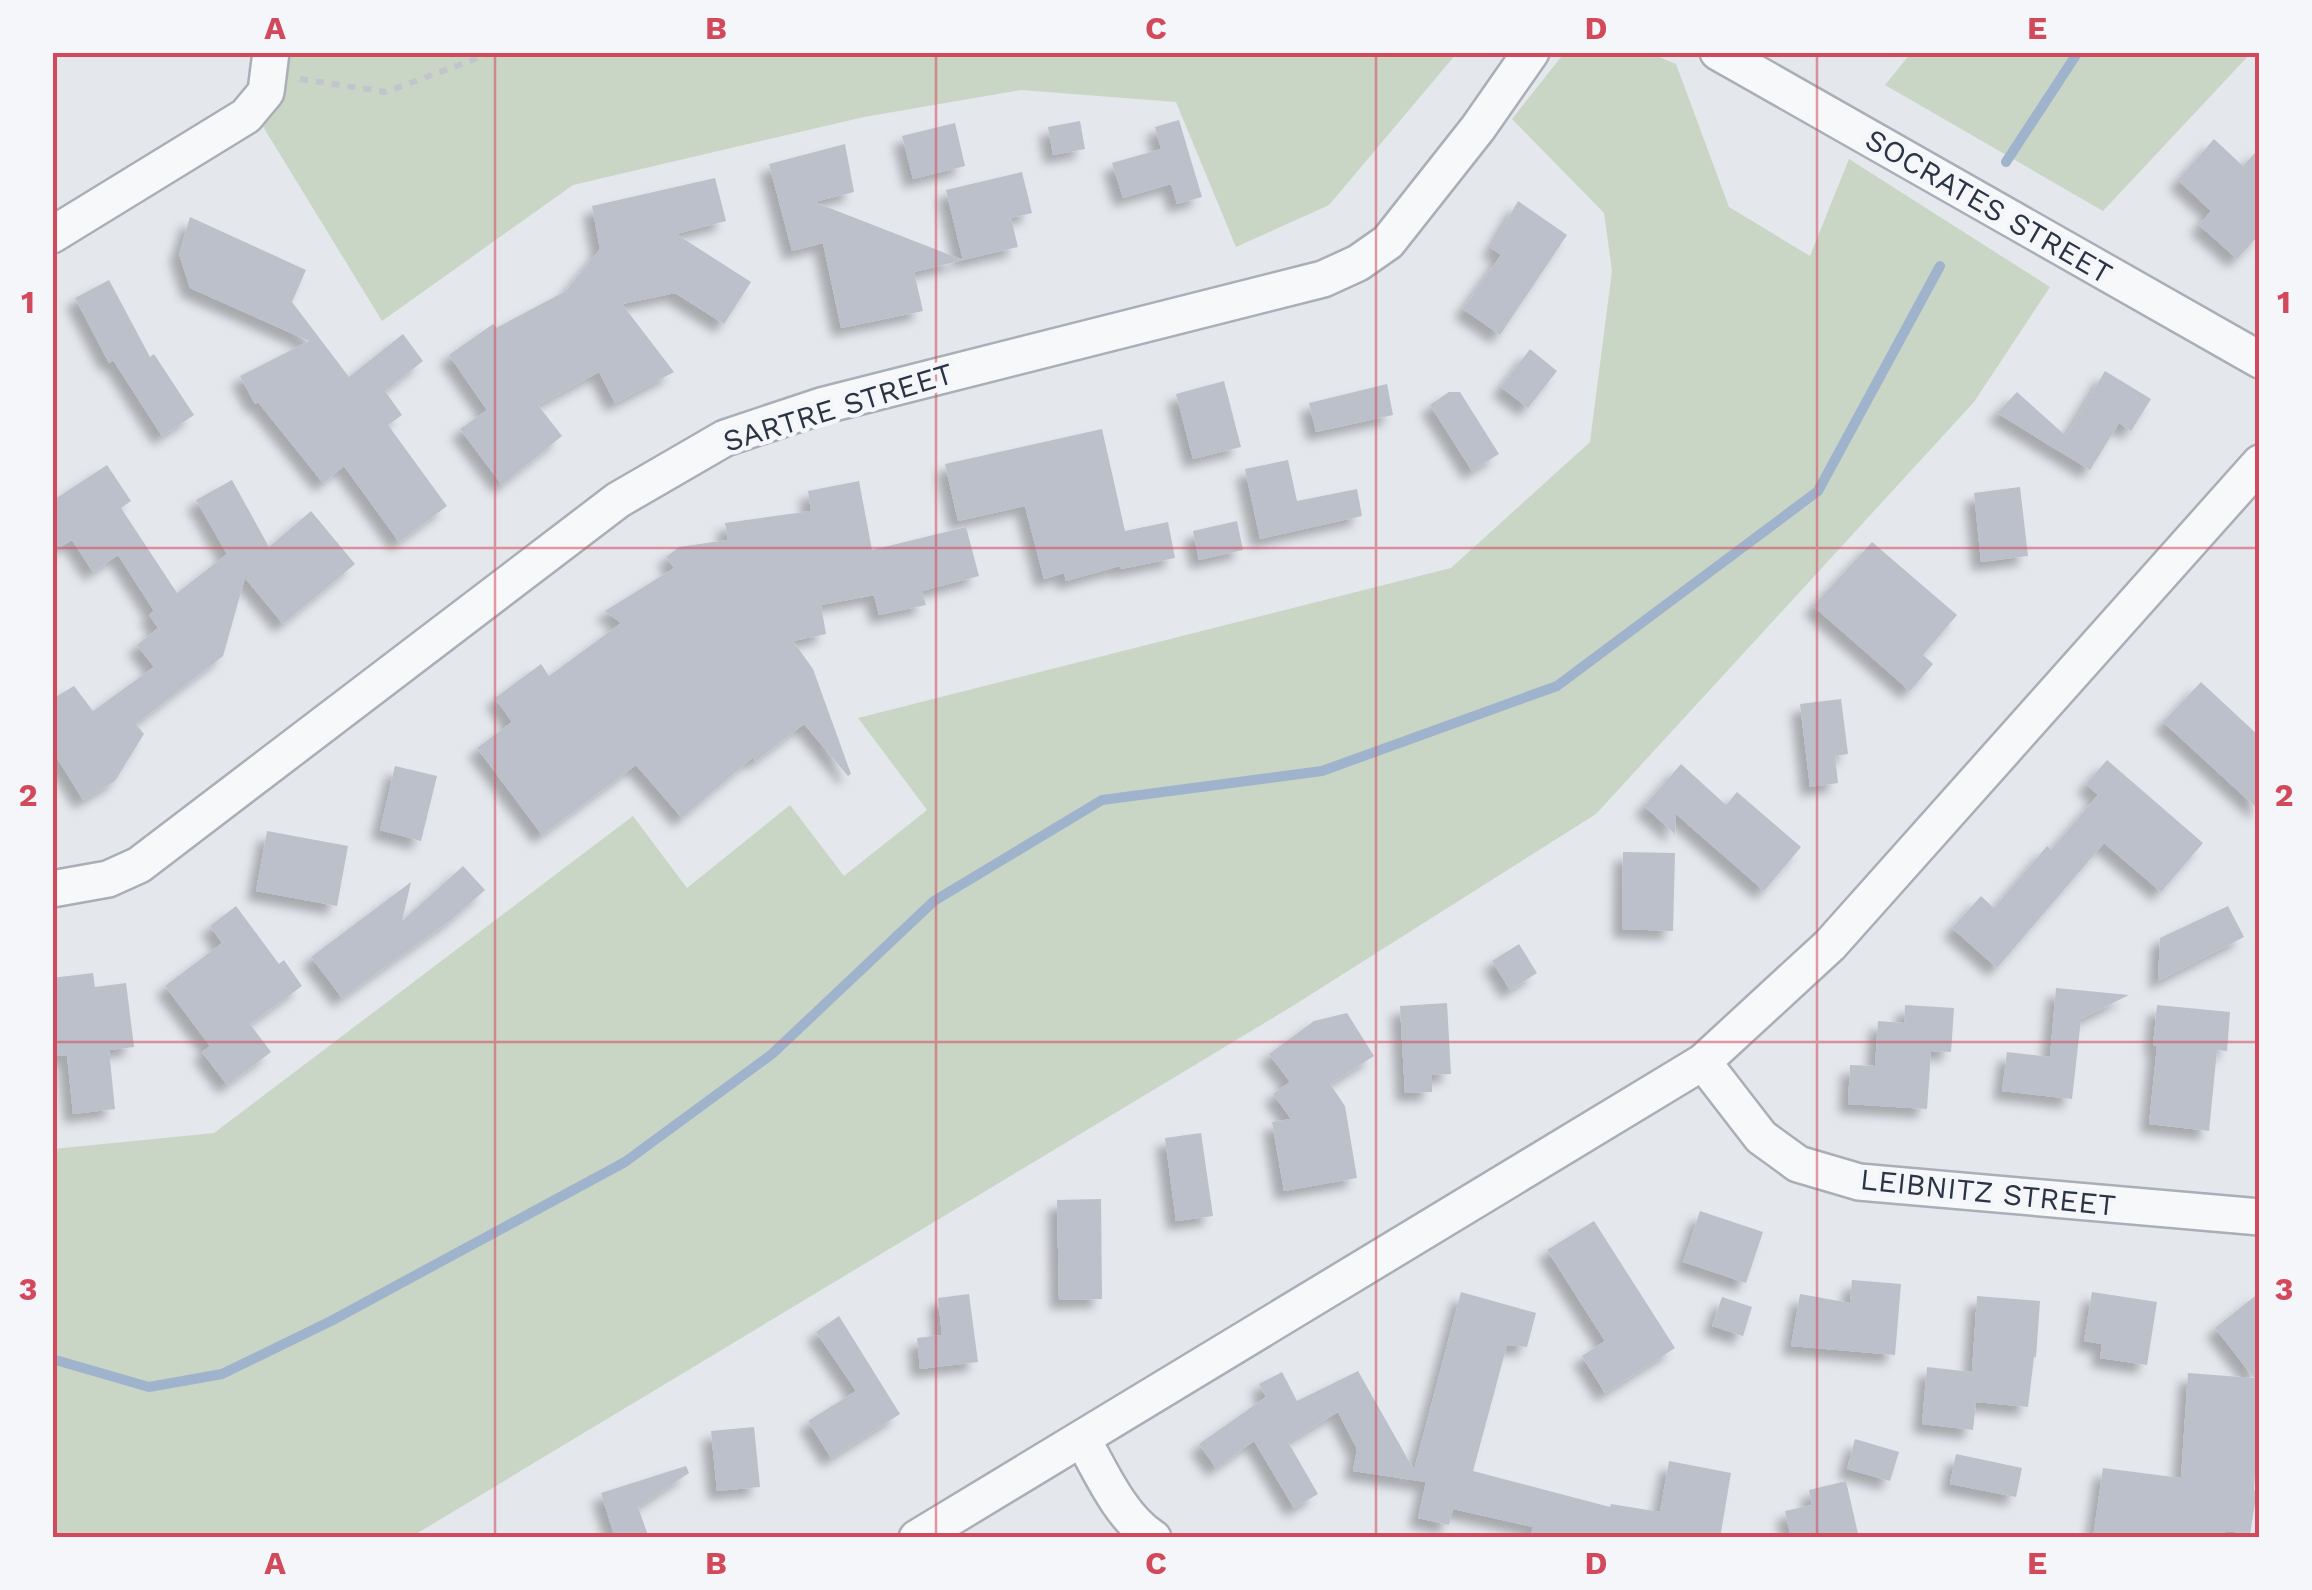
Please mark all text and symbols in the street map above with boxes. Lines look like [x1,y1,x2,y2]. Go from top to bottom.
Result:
text: A [264,9,286,47]
text: B [705,9,727,47]
text: C [1145,9,1167,47]
text: D [1585,9,1607,47]
text: E [2027,9,2047,47]
street label: SOCRATES STREET [1860,121,2118,291]
text: 1 [21,283,35,321]
text: 1 [2277,283,2291,321]
street label: SARTRE STREET [719,355,957,459]
text: 2 [18,776,38,814]
text: 2 [2274,776,2294,814]
street label: LEIBNITZ STREET [1859,1161,2117,1223]
text: 3 [19,1270,37,1308]
text: 3 [2275,1270,2293,1308]
text: A [264,1544,286,1582]
text: B [705,1544,727,1582]
text: C [1145,1544,1167,1582]
text: D [1585,1544,1607,1582]
text: E [2027,1544,2047,1582]

